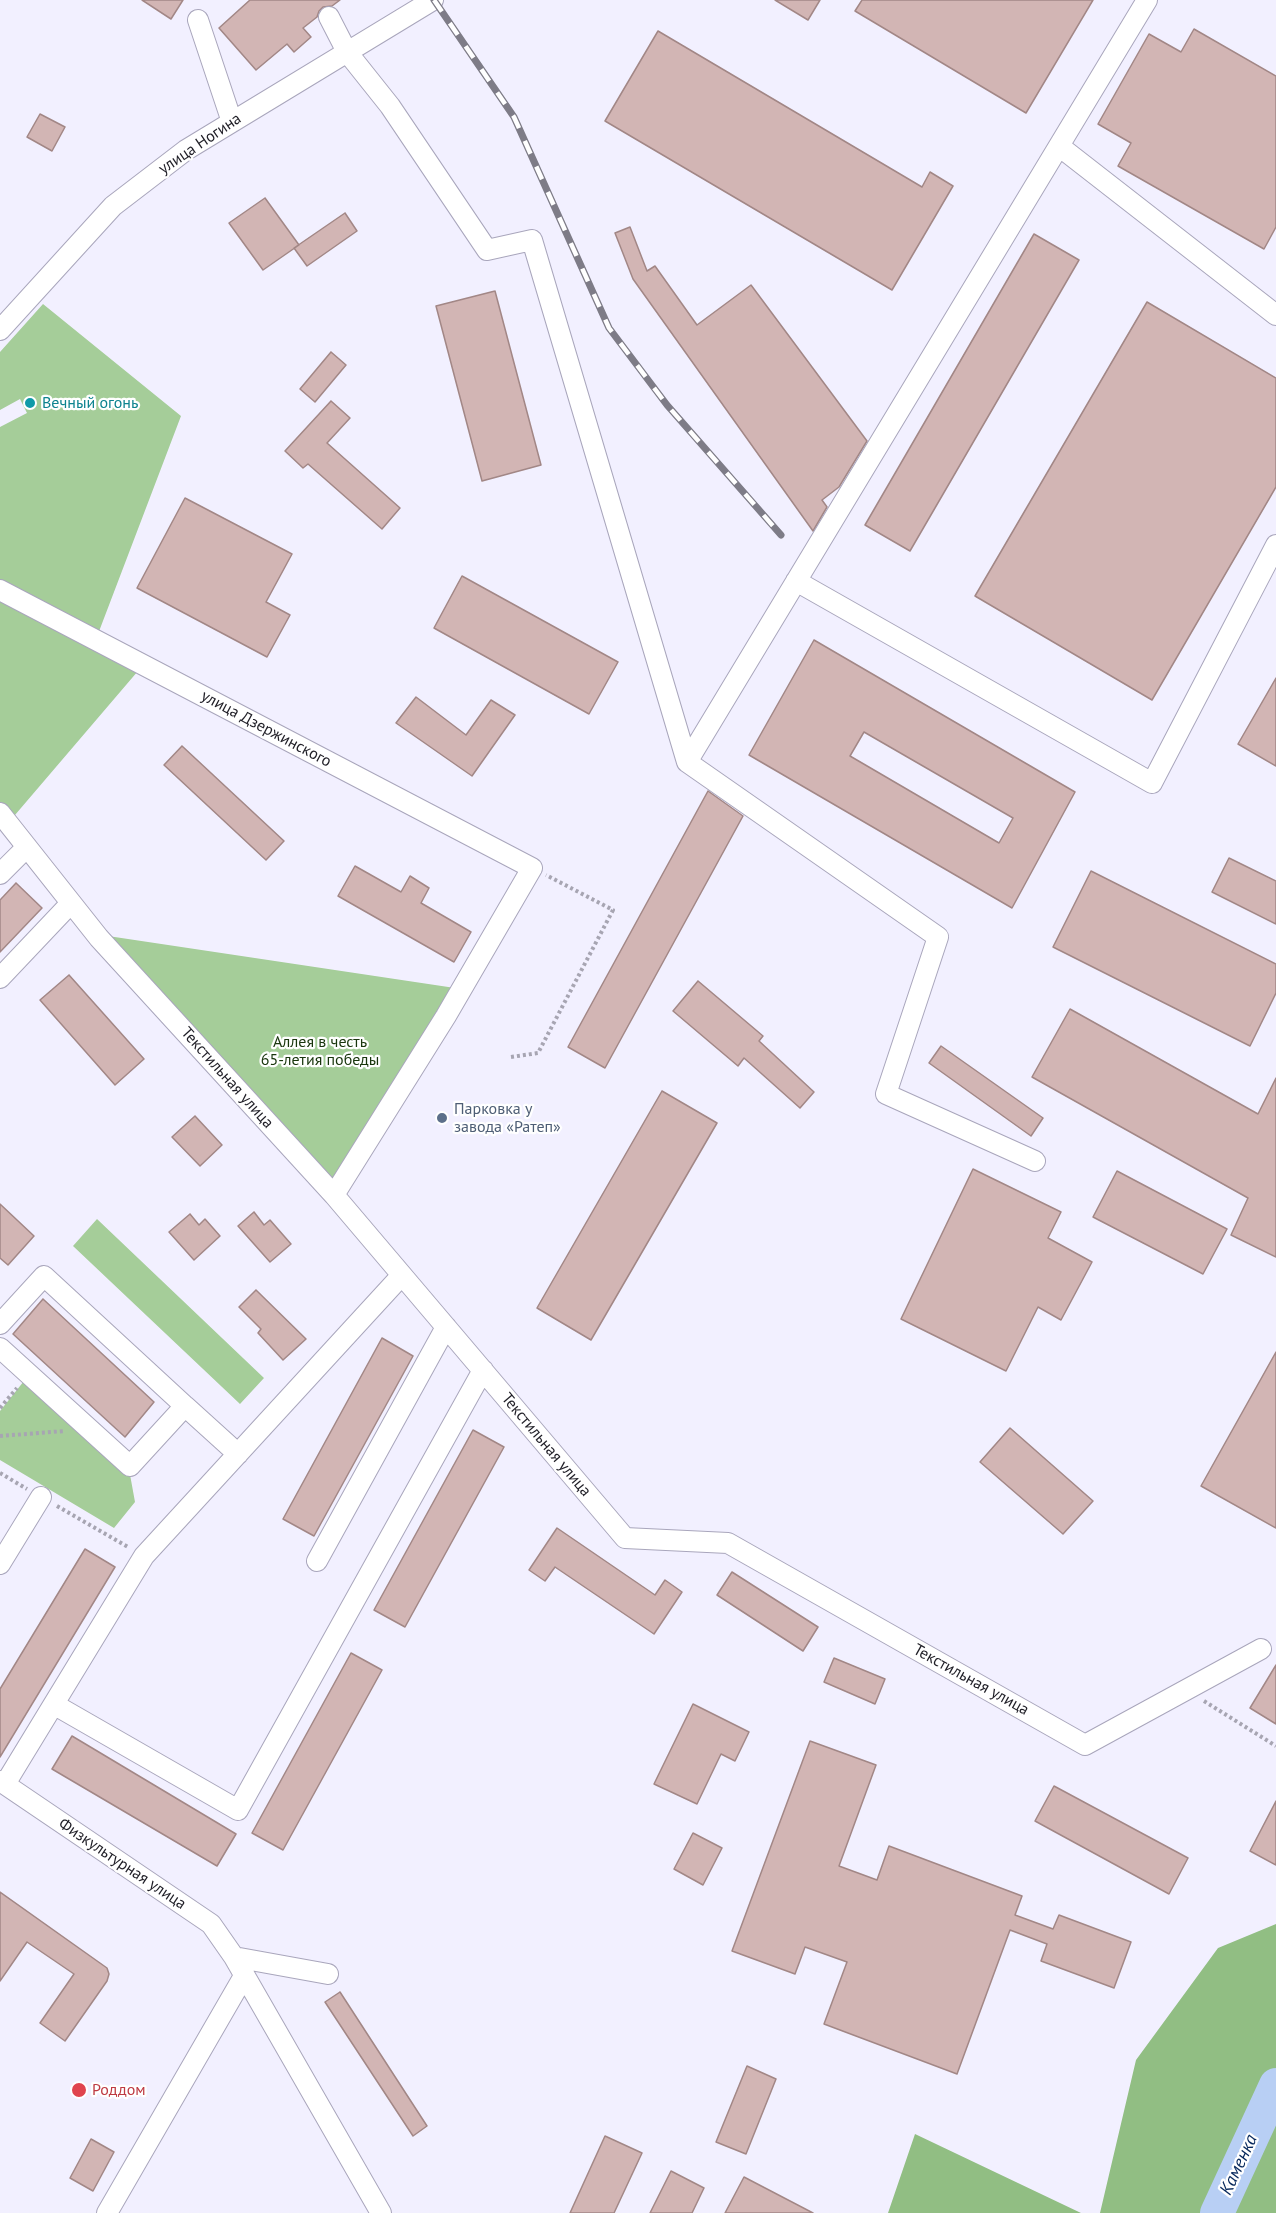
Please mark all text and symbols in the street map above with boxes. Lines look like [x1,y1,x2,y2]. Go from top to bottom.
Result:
street label: улица Ногина [155,109,245,179]
place label: Вечный огонь [42,393,138,413]
marker: Вечный огонь [23,396,37,410]
street label: улица Дзержинского [198,687,334,771]
street label: Текстильная улица [177,1024,277,1132]
park label: Аллея в честь 65-летия победы [261,1032,379,1070]
place label: Парковка у завода «Ратеп» [454,1099,561,1137]
marker: Парковка у завода «Ратеп» [435,1111,449,1125]
street label: Текстильная улица [497,1389,595,1501]
street label: Текстильная улица [910,1640,1032,1720]
street label: Физкультурная улица [55,1814,189,1914]
place label: Роддом [92,2080,146,2100]
marker: Роддом [70,2081,88,2099]
water label: Каменка [1216,2131,1262,2199]

